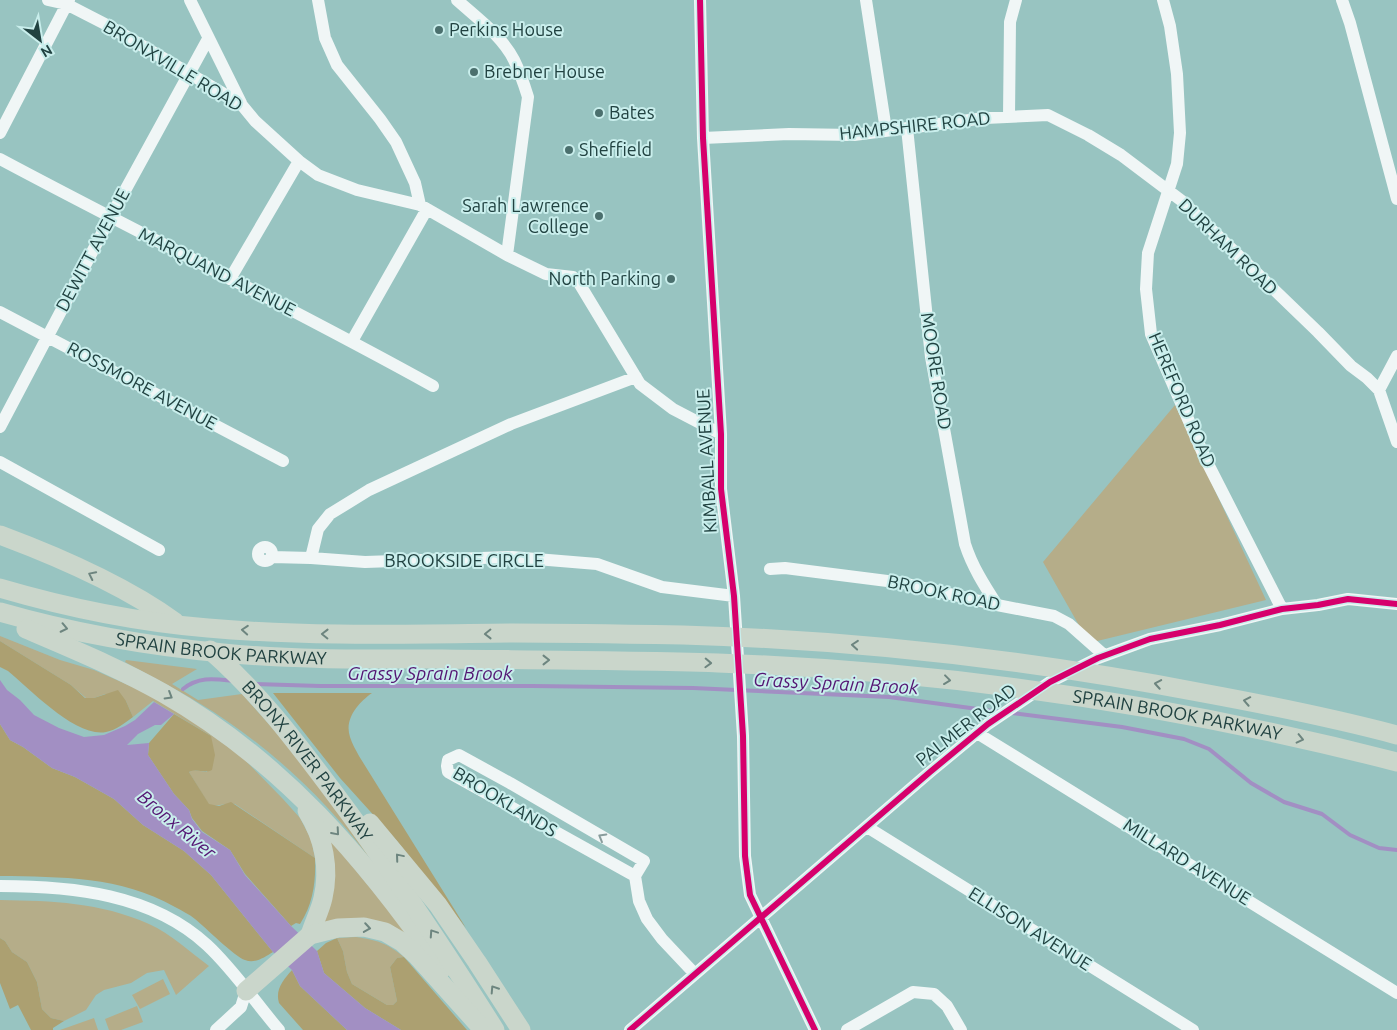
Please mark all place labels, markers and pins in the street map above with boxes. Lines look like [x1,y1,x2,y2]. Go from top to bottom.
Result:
place label: Perkins House [449,19,563,39]
marker: Perkins House [433,24,445,36]
place label: Brebner House [484,61,605,81]
marker: Brebner House [468,66,480,78]
place label: Bates [609,102,655,122]
marker: Bates [593,107,605,119]
place label: Sheffield [579,139,652,159]
marker: Sheffield [563,144,575,156]
place label: Sarah Lawrence College [462,195,589,236]
marker: Sarah Lawrence College [593,210,605,222]
place label: North Parking [549,268,661,288]
marker: North Parking [665,273,677,285]

